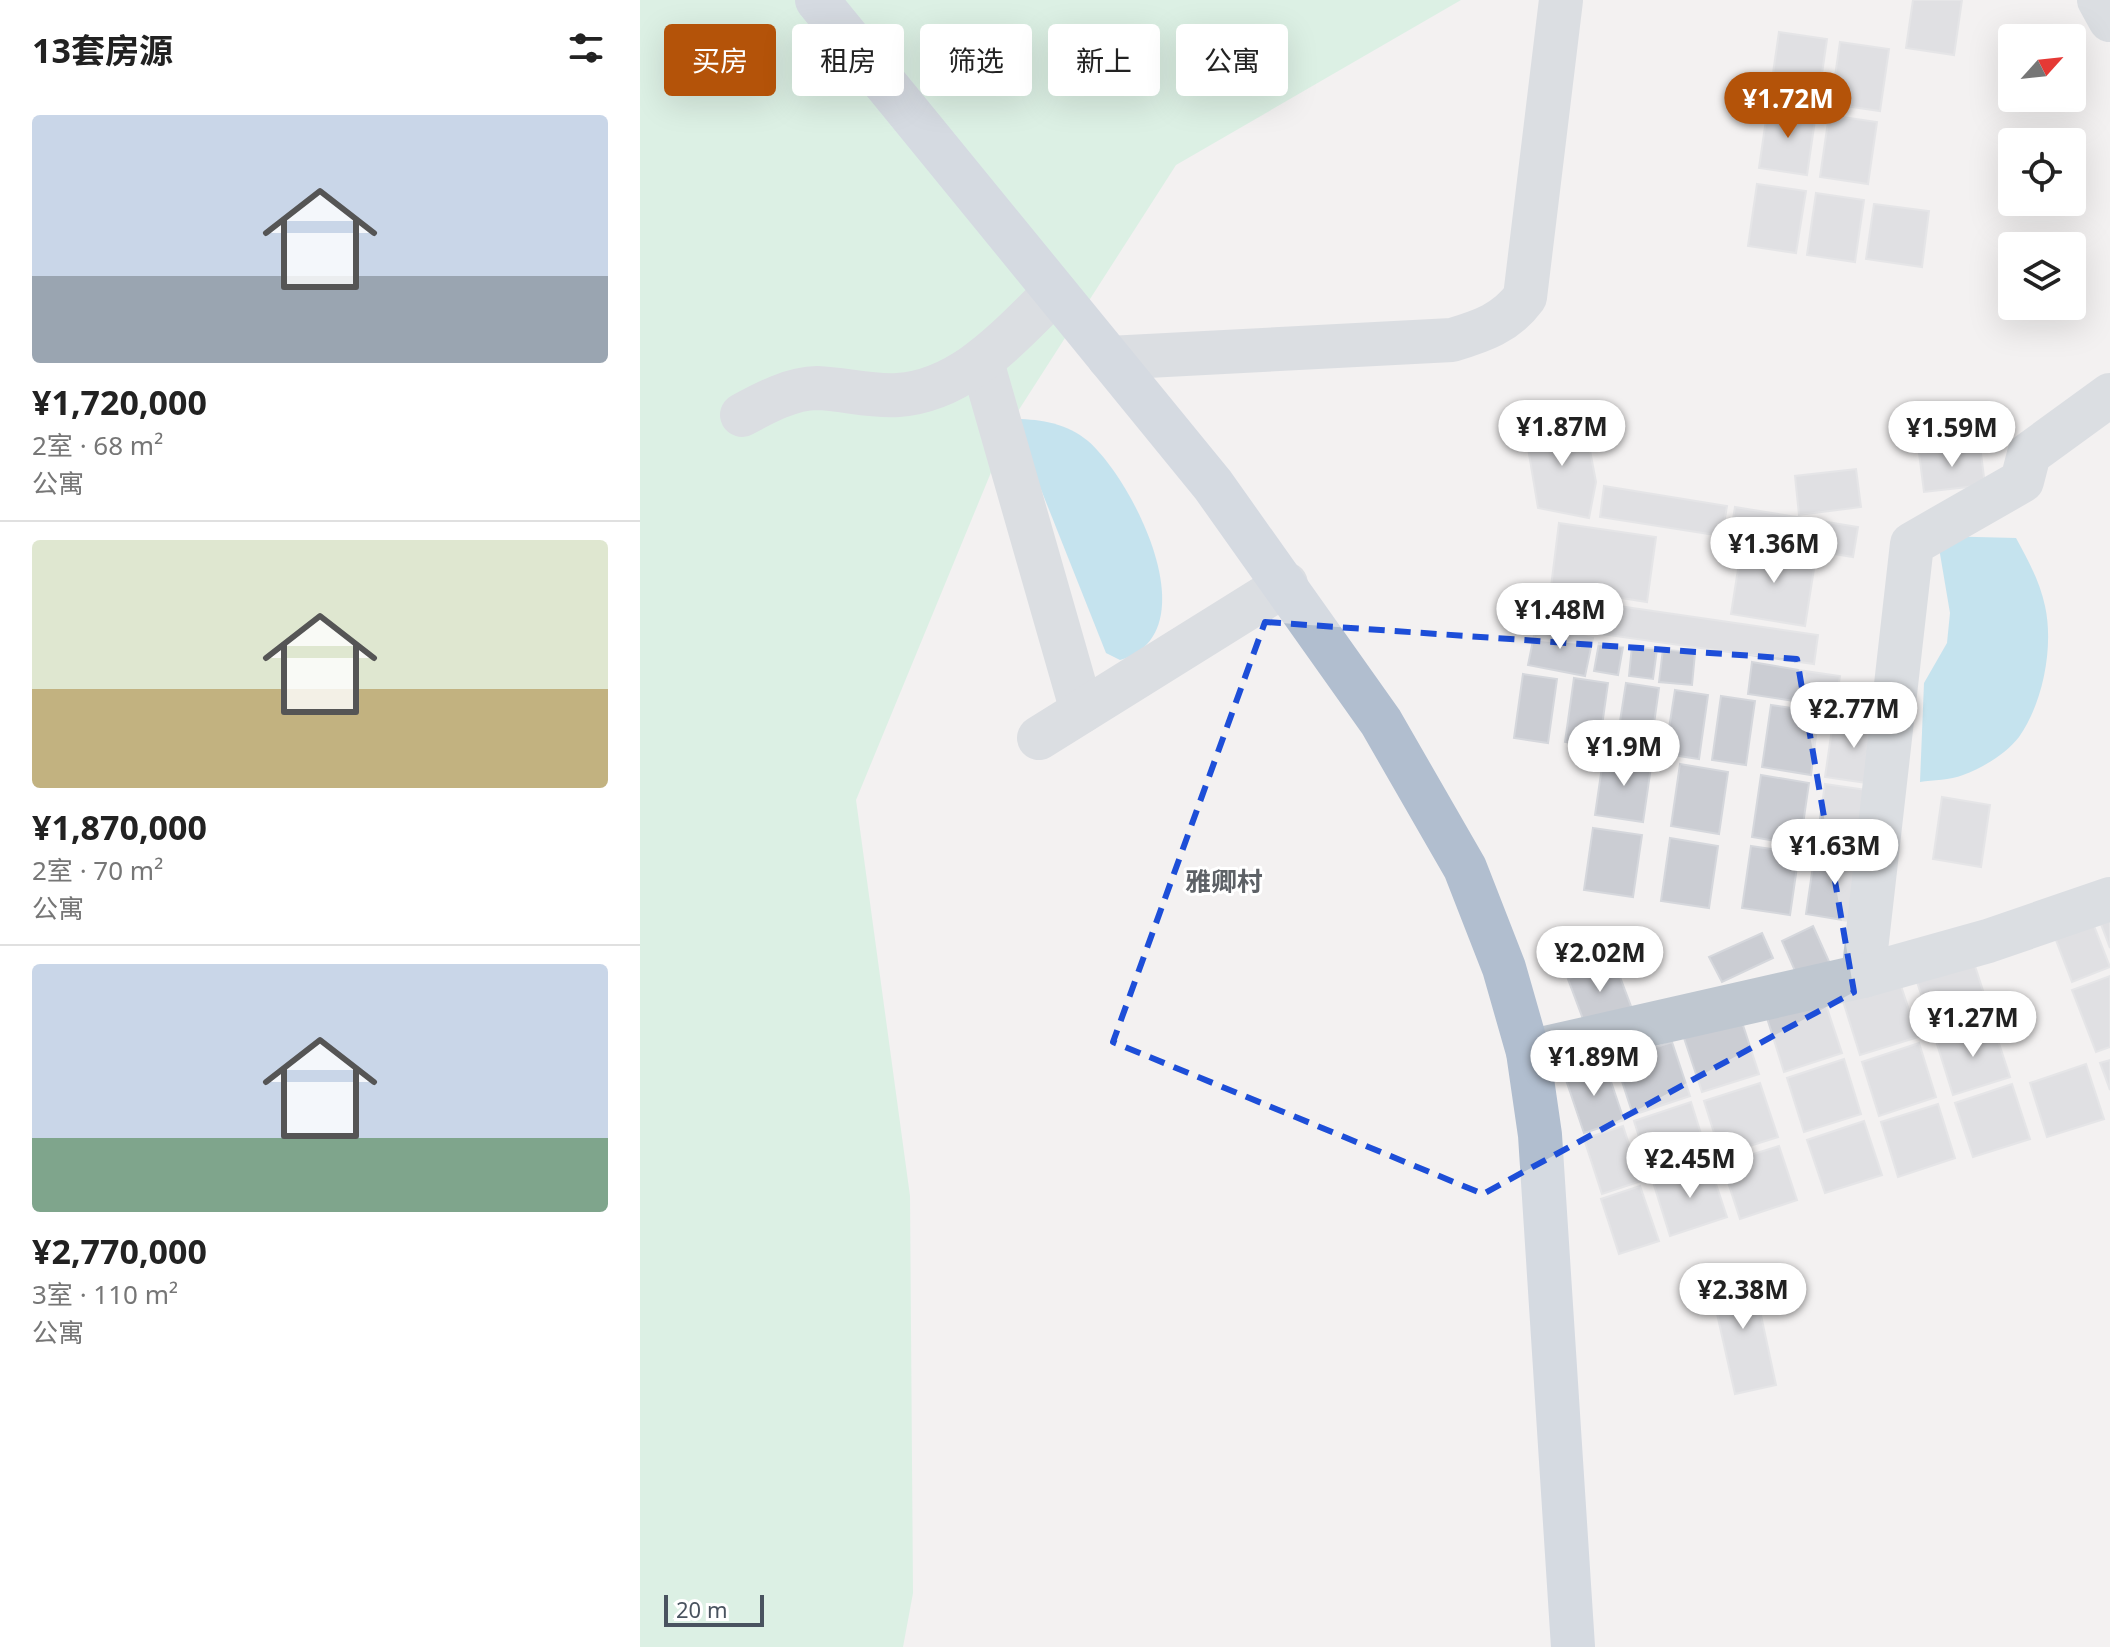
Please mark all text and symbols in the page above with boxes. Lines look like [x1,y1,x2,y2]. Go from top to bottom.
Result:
chip: 买房 [664,24,776,96]
chip: 租房 [792,24,904,96]
chip: 筛选 [920,24,1032,96]
chip: 新上 [1048,24,1160,96]
chip: 公寓 [1176,24,1288,96]
north arrow [1998,24,2086,112]
map controls [1998,24,2086,320]
icon: filters [564,26,608,70]
text: 13套房源 [32,27,173,73]
pin: ¥1.72M [1723,72,1853,140]
text: ¥1.72M [1742,80,1834,116]
button: locate [1998,128,2086,216]
icon: home [248,167,392,311]
button: layers [1998,232,2086,320]
text: ¥1,720,000 [32,379,207,425]
pin: ¥1.87M [1497,400,1627,468]
pin: ¥1.59M [1887,401,2017,469]
text: ¥1.87M [1516,408,1608,444]
text: ¥1.59M [1906,409,1998,445]
text: 2室 · 68 m² [32,427,163,463]
text: 公寓 [32,465,84,501]
pin: ¥1.36M [1709,517,1839,585]
text: ¥1.36M [1728,525,1820,561]
pin: ¥1.48M [1495,583,1625,651]
text: ¥1.48M [1514,591,1606,627]
icon: home [248,592,392,736]
pin: ¥2.77M [1789,682,1919,750]
text: ¥2.77M [1808,690,1900,726]
pin: ¥1.9M [1568,720,1680,788]
text: ¥1.9M [1586,728,1662,764]
text: ¥1,870,000 [32,804,207,850]
pin: ¥1.63M [1770,819,1900,887]
text: ¥1.63M [1789,827,1881,863]
text: 2室 · 70 m² [32,852,163,888]
district label: 雅卿村 [1185,863,1263,899]
text: 公寓 [32,890,84,926]
pin: ¥2.02M [1535,926,1665,994]
text: ¥2.02M [1554,934,1646,970]
pin: ¥1.27M [1908,991,2038,1059]
text: ¥1.27M [1927,999,2019,1035]
icon: home [248,1016,392,1160]
pin: ¥1.89M [1529,1030,1659,1098]
text: ¥1.89M [1548,1038,1640,1074]
pin: ¥2.45M [1625,1132,1755,1200]
text: ¥2.45M [1644,1140,1736,1176]
text: ¥2,770,000 [32,1228,207,1274]
pin: ¥2.38M [1678,1263,1808,1331]
text: ¥2.38M [1697,1271,1789,1307]
text: 3室 · 110 m² [32,1276,178,1312]
text: 公寓 [32,1314,84,1350]
scale bar [664,1591,764,1627]
text: 20 m [676,1594,727,1624]

